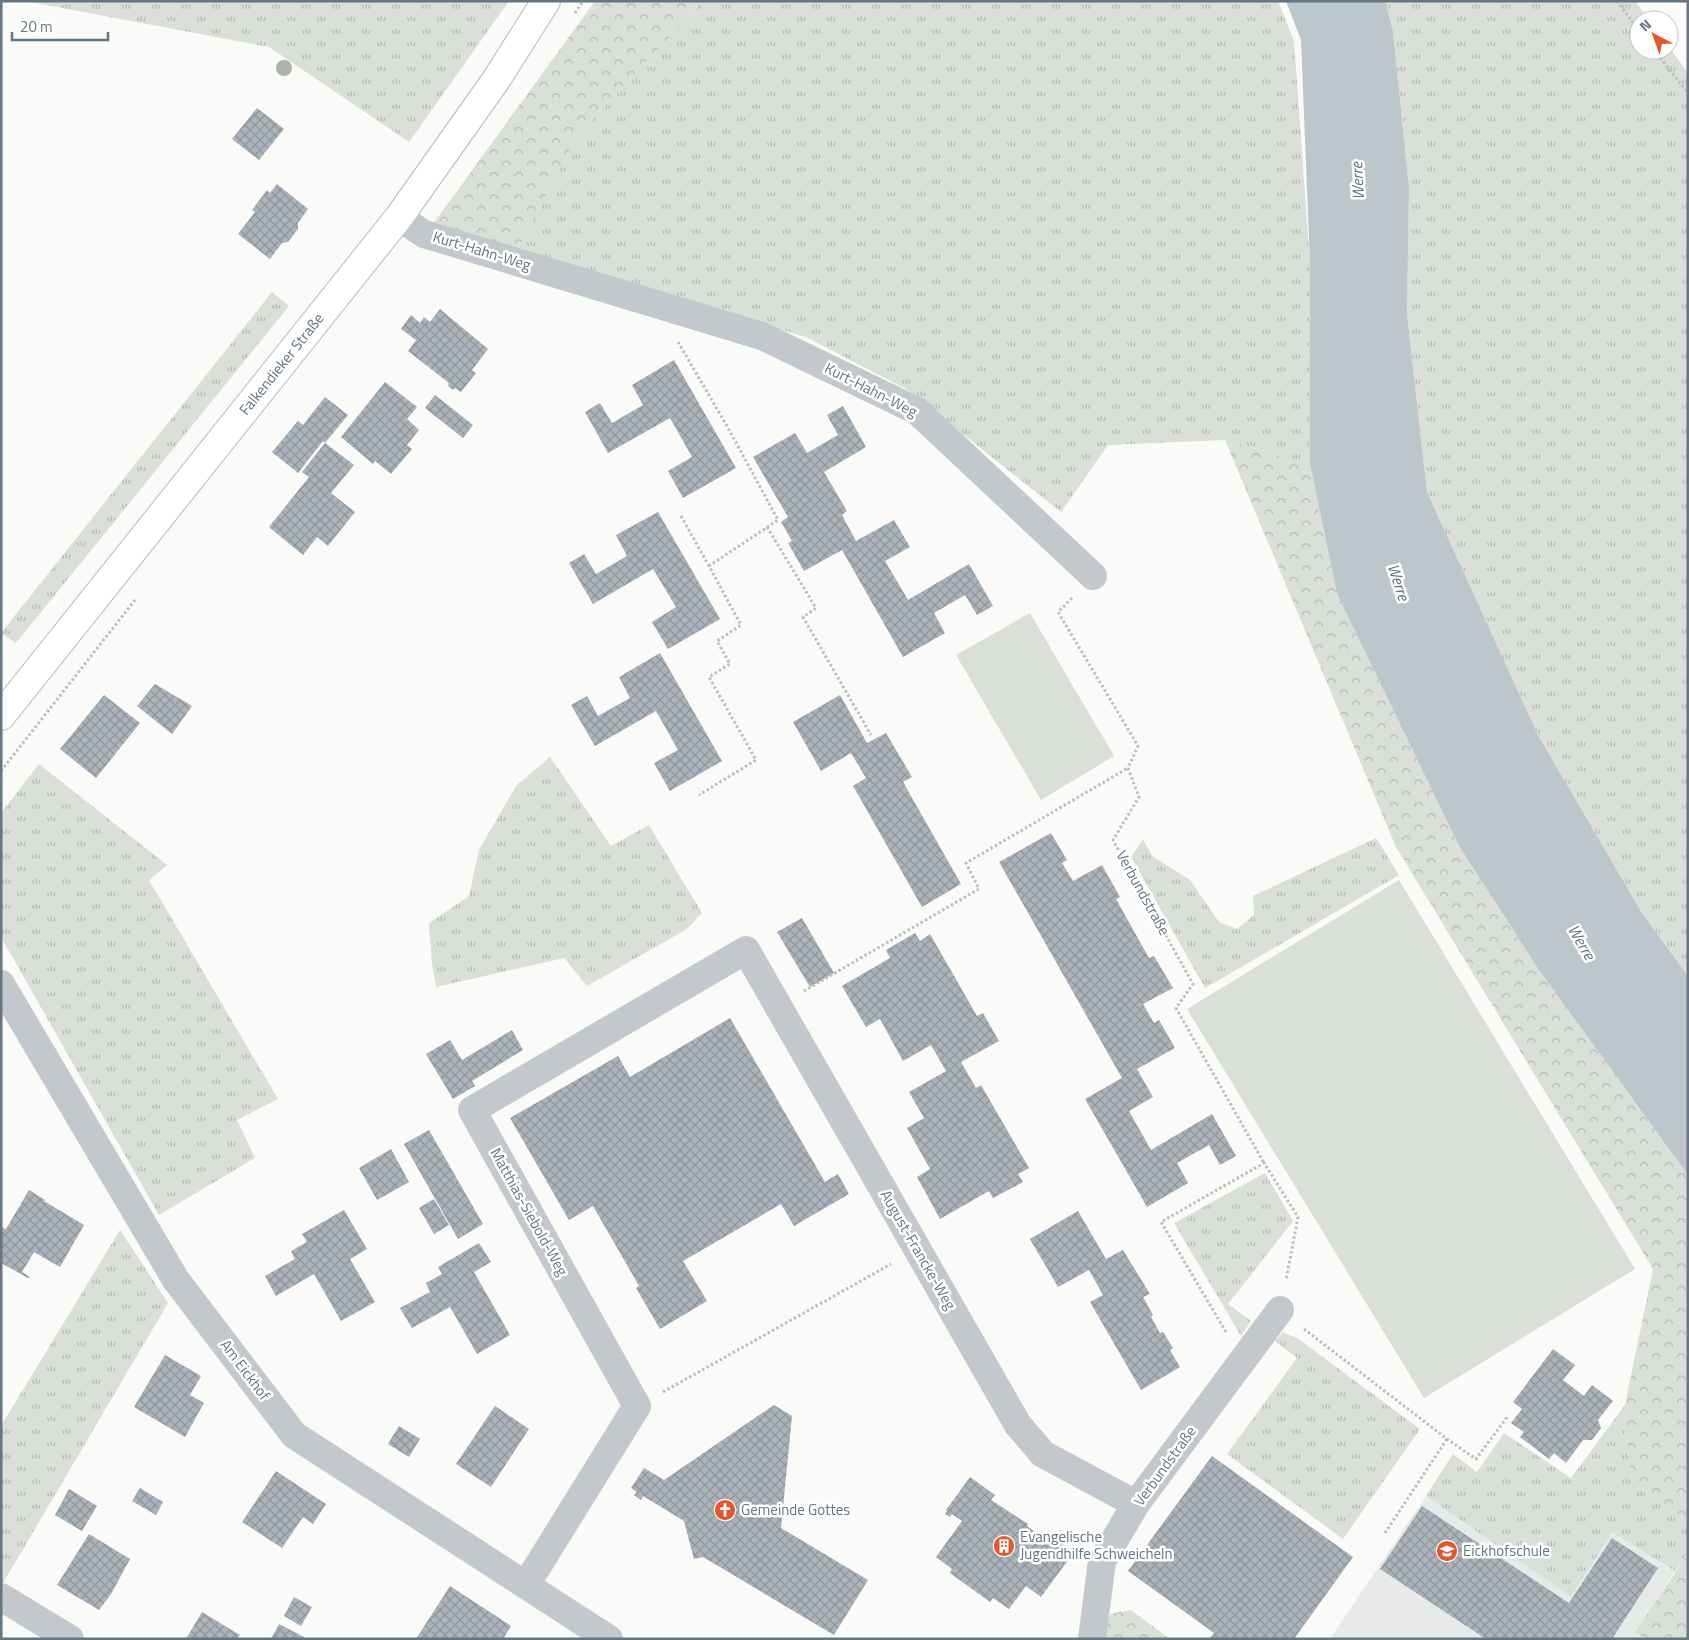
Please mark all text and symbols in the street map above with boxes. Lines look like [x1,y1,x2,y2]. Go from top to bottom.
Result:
scale bar [12,10,109,42]
north arrow [1629,10,1679,60]
text: N [1635,14,1656,36]
text: 20 m [20,15,53,38]
water label: Werre [1344,160,1370,200]
street label: Kurt-Hahn-Weg [430,225,534,276]
street label: Falkendieker Straße [233,308,329,420]
street label: Kurt-Hahn-Weg [821,356,922,423]
water label: Werre [1382,560,1417,605]
street label: Verbundstraße [1111,846,1176,939]
water label: Werre [1562,920,1603,966]
street label: Matthias-Siebold-Weg [485,1144,574,1280]
street label: August-Francke-Weg [875,1186,962,1314]
street label: Am Eickhof [215,1334,276,1405]
street label: Verbundstraße [1128,1421,1202,1510]
church icon: Gemeinde Gottes [713,1498,737,1522]
place label: Gemeinde Gottes [741,1498,850,1521]
place label: Evangelische Jugendhilfe Schweicheln [1020,1525,1173,1565]
building icon: Evangelische Jugendhilfe Schweicheln [992,1534,1016,1558]
school or university icon: Eickhofschule [1435,1539,1459,1563]
place label: Eickhofschule [1463,1539,1550,1562]

